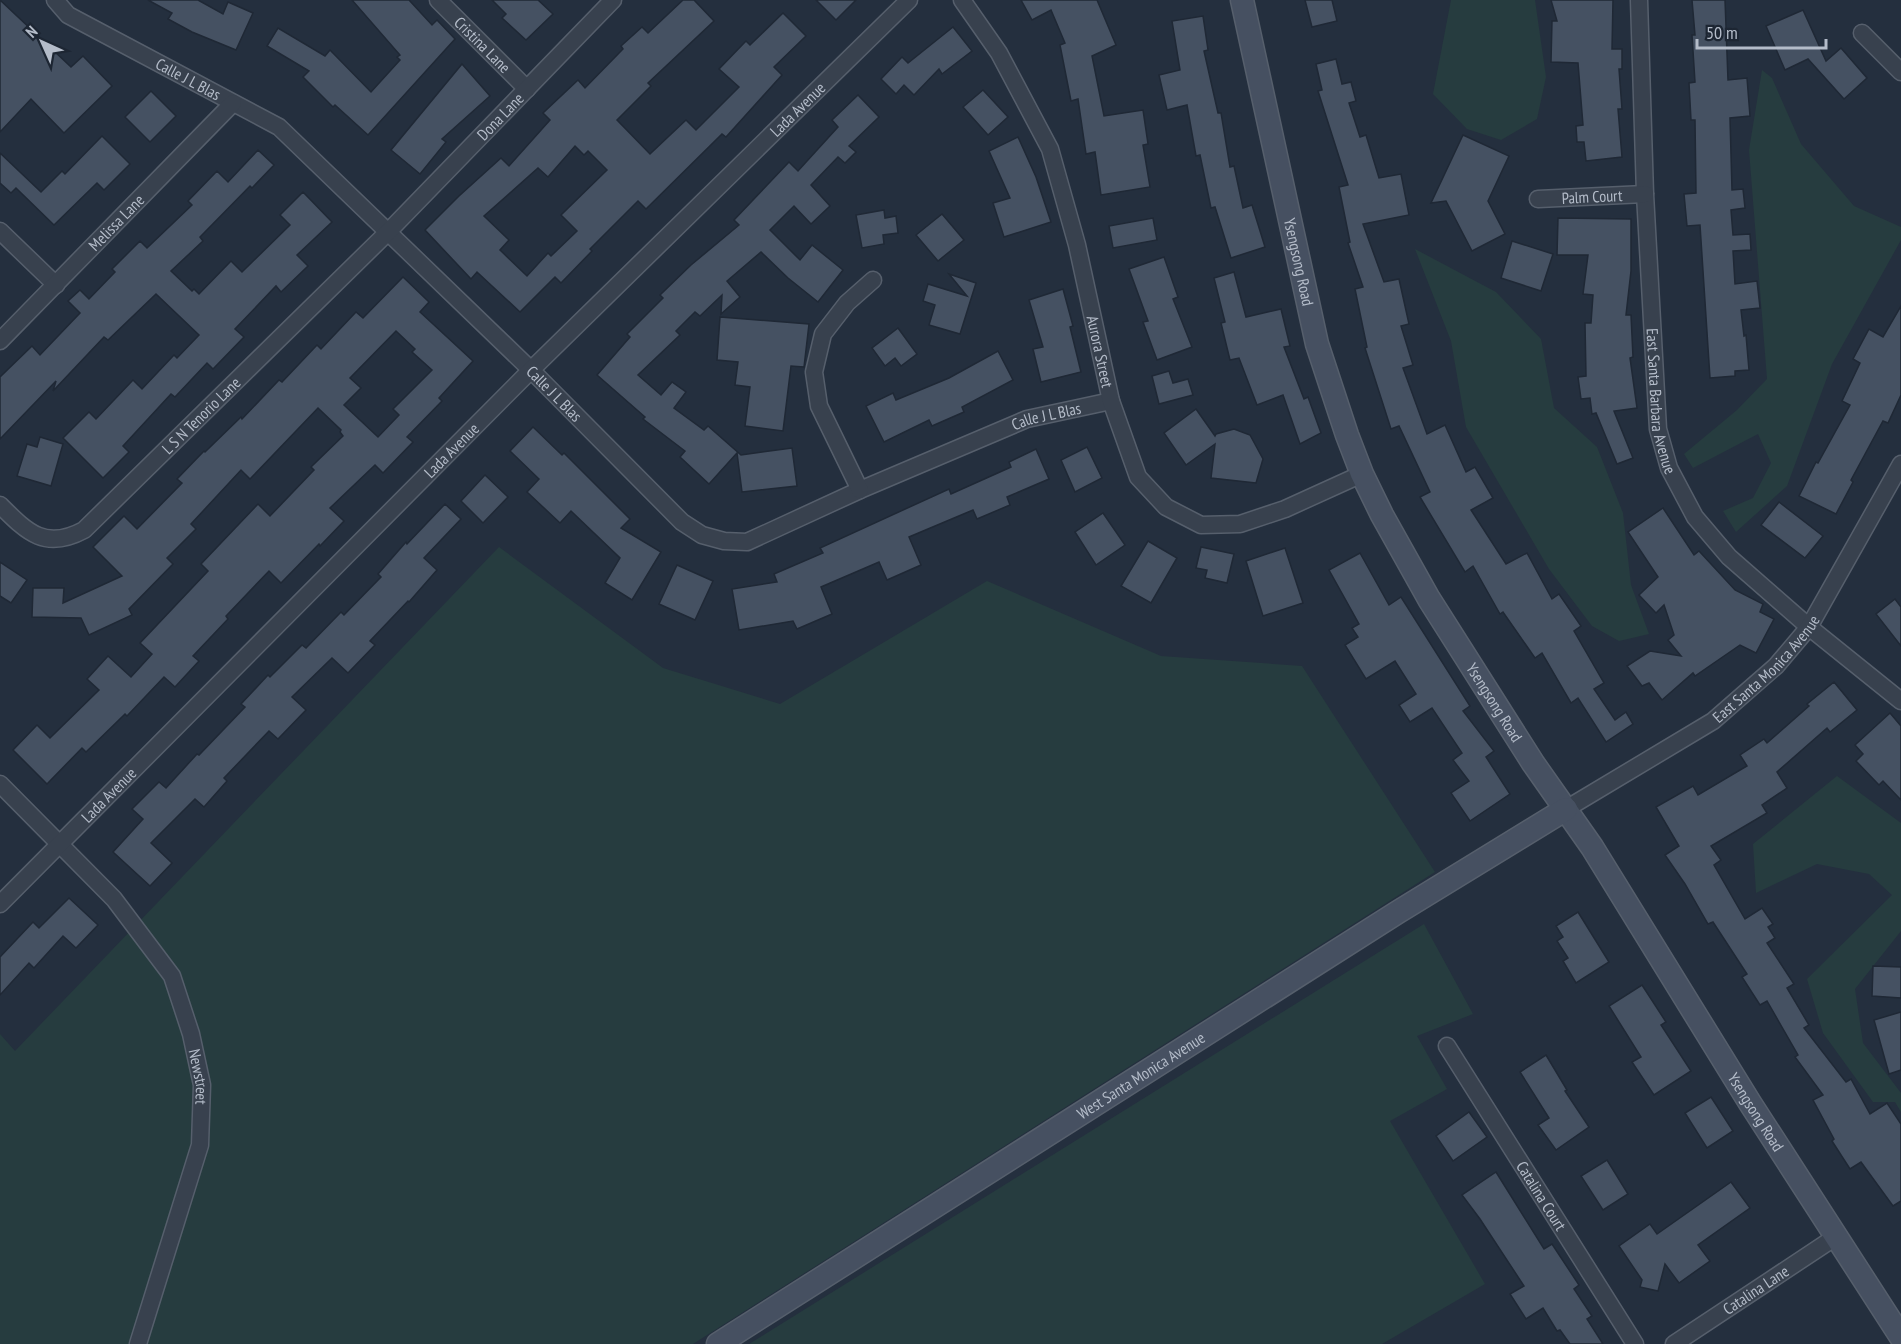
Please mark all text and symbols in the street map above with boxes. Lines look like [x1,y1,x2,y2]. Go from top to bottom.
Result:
north arrow [12,12,72,72]
street label: Cristina Lane [450,12,515,77]
scale bar [1697,12,1826,50]
text: N [21,21,42,42]
text: 50 m [1706,21,1738,44]
street label: Calle J L Blas [152,53,224,104]
street label: Lada Avenue [766,78,829,141]
street label: Dona Lane [473,88,528,144]
street label: Palm Court [1561,185,1623,208]
street label: Melissa Lane [84,190,148,255]
street label: Ysengsong Road [1280,216,1318,308]
street label: Aurora Street [1083,314,1118,390]
street label: East Santa Barbara Avenue [1642,328,1680,478]
street label: Calle J L Blas [522,361,586,426]
street label: L S N Tenorio Lane [158,372,244,458]
street label: Calle J L Blas [1008,398,1083,434]
street label: Lada Avenue [420,418,483,482]
street label: East Santa Monica Avenue [1708,612,1824,727]
street label: Ysengsong Road [1462,659,1527,746]
street label: Lada Avenue [77,763,140,827]
street label: West Santa Monica Avenue [1073,1027,1209,1123]
street label: Newstreet [184,1047,212,1106]
street label: Ysengsong Road [1724,1069,1789,1155]
street label: Catalina Court [1512,1157,1571,1235]
street label: Catalina Lane [1719,1261,1792,1319]

